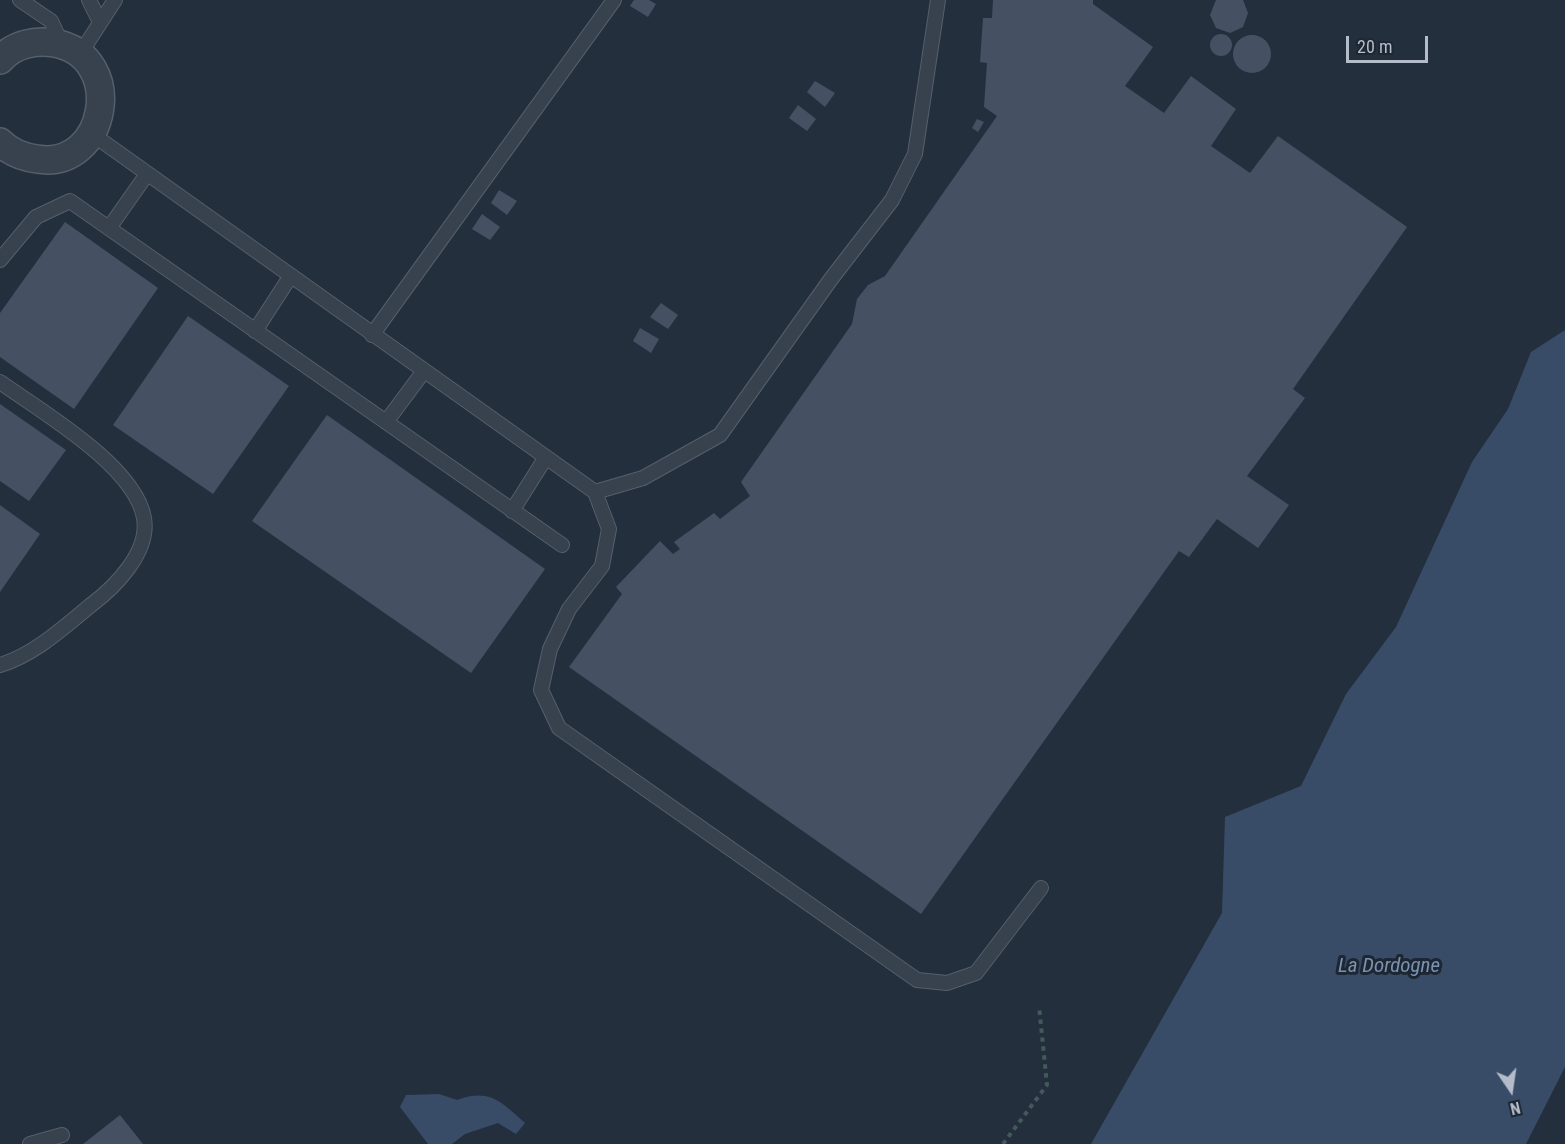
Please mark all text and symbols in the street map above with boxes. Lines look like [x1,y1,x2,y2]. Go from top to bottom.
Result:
scale bar [1349,24,1432,62]
text: 20 m [1357,36,1392,57]
water label: La Dordogne [1338,954,1440,980]
north arrow [1481,1060,1541,1120]
text: N [1508,1098,1522,1118]

